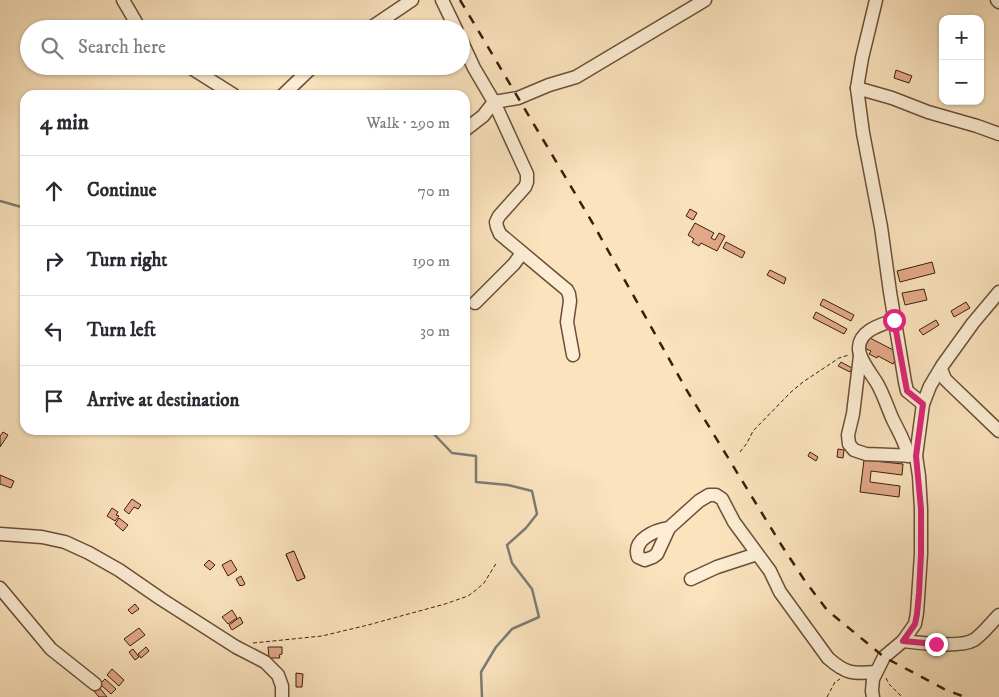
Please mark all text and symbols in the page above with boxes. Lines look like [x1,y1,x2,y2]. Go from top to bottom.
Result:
map controls [939,15,984,105]
button: + [939,15,984,60]
search box [20,20,470,75]
icon: search [38,34,66,62]
text: Search here [78,36,166,59]
button: − [939,60,984,105]
text: 4 min [40,110,89,136]
text: Walk · 290 m [366,113,450,133]
icon: ahead [40,177,68,205]
text: Continue [87,179,157,202]
text: 70 m [418,181,450,201]
icon: right [40,247,68,275]
text: Turn right [87,249,167,272]
text: 190 m [412,251,450,271]
route start [883,309,906,332]
icon: left [40,317,68,345]
text: Turn left [87,319,156,342]
text: 30 m [420,321,450,341]
icon: arrive [40,387,68,415]
text: Arrive at destination [87,389,239,412]
route end [925,633,948,656]

